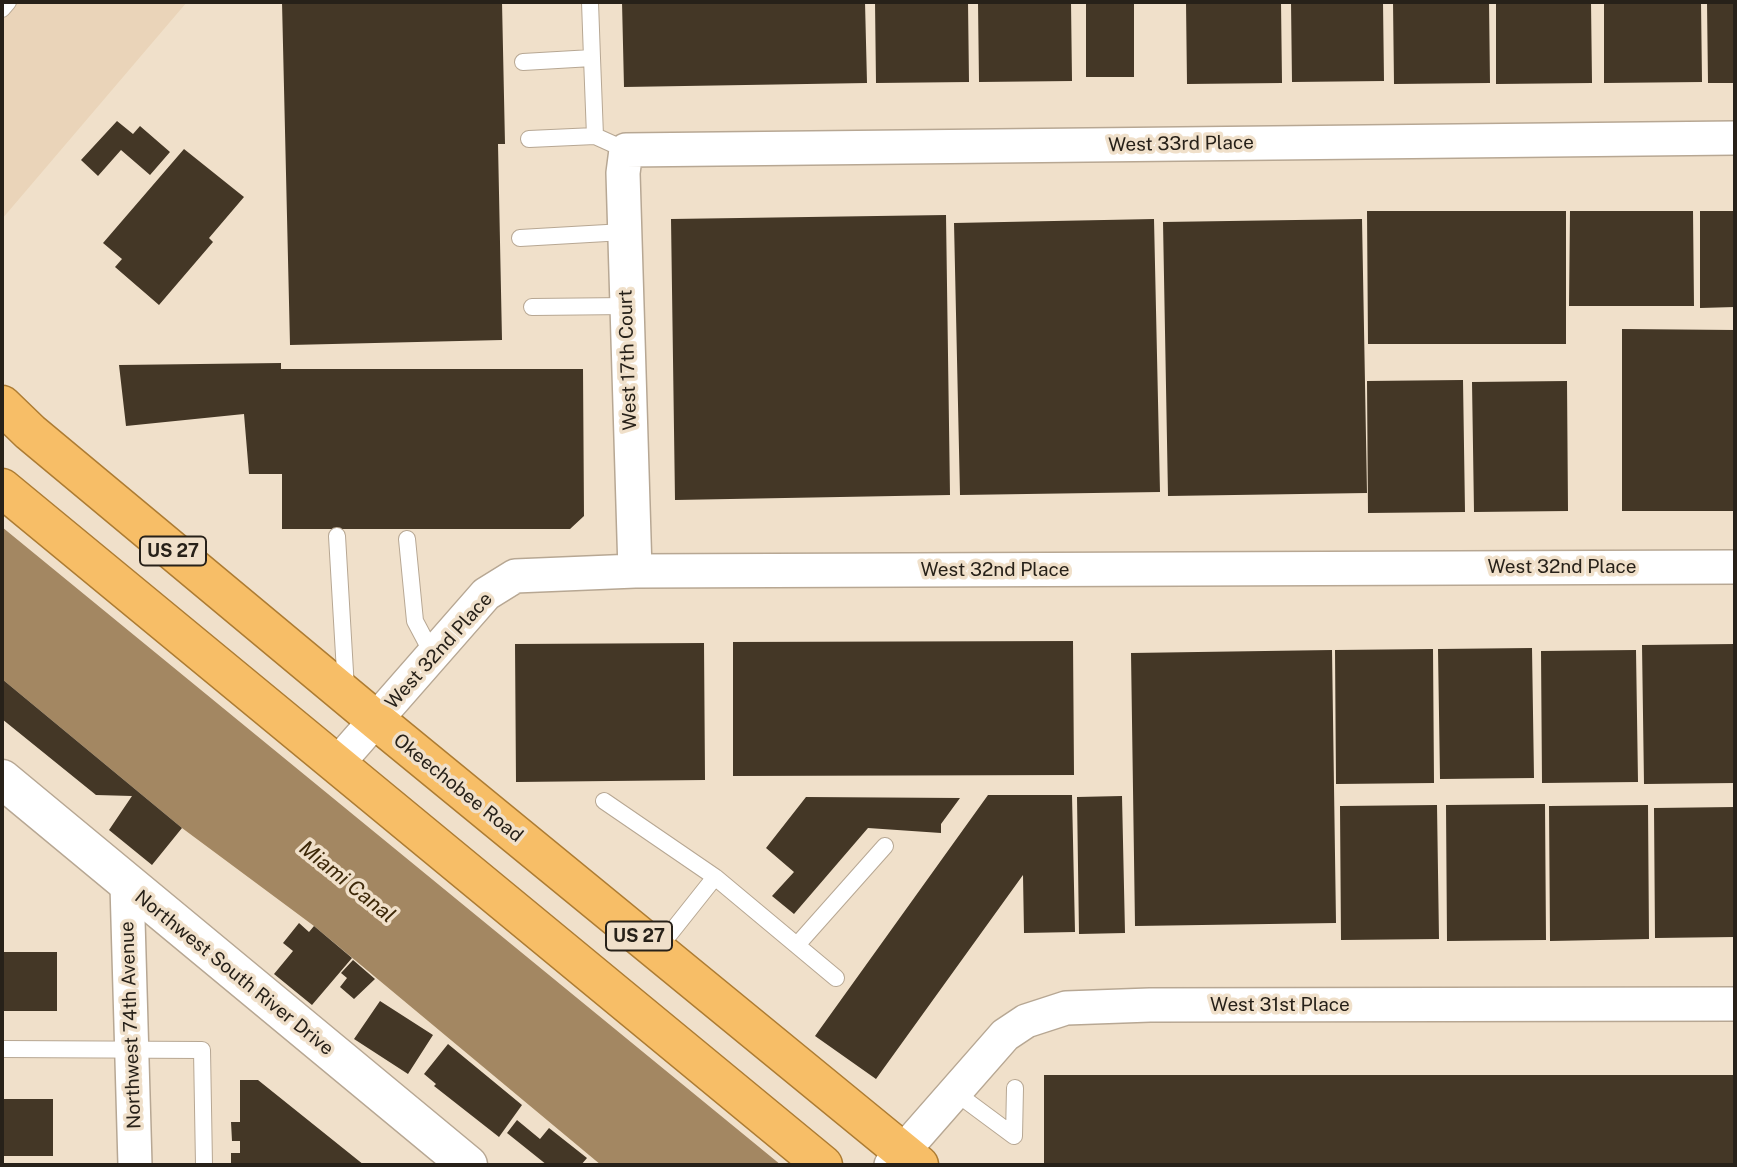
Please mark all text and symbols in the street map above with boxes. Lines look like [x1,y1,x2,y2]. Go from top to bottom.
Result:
street label: West 33rd Place [1108,131,1254,157]
street label: West 17th Court [614,289,642,431]
road number: US 27 [140,536,206,566]
street label: West 32nd Place [1488,556,1636,578]
street label: West 32nd Place [921,559,1069,581]
street label: West 32nd Place [381,588,497,714]
street label: Okeechobee Road [389,729,527,847]
water label: Miami Canal [294,836,400,928]
street label: Northwest South River Drive [130,886,338,1060]
street label: Northwest 74th Avenue [116,921,146,1129]
road number: US 27 [606,922,672,951]
street label: West 31st Place [1210,994,1350,1016]

